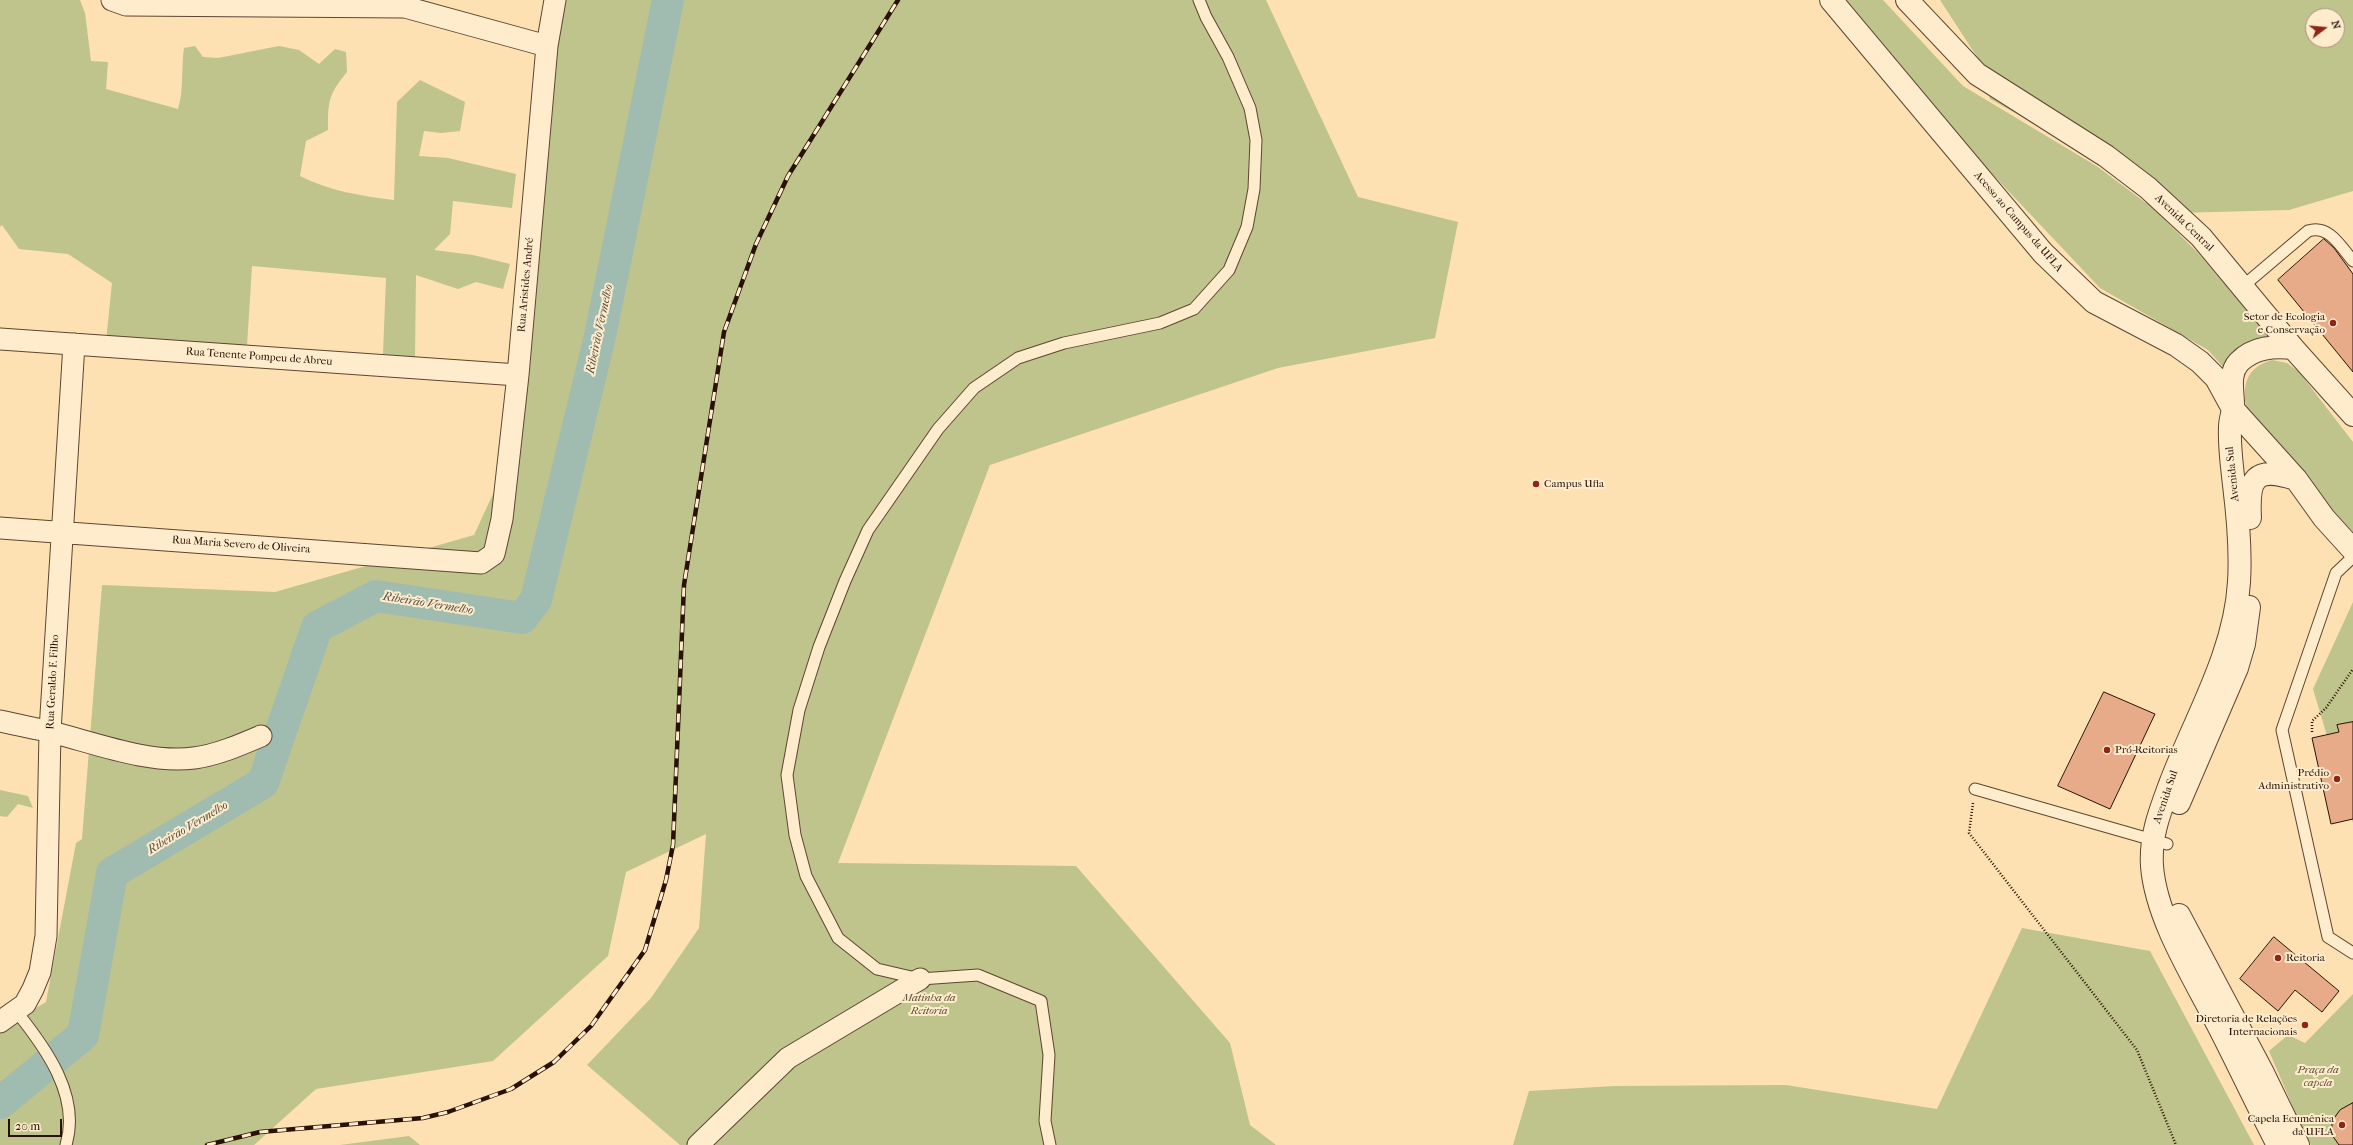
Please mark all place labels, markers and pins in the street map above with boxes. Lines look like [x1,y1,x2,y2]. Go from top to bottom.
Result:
place label: Setor de Ecologia e Conservação [2244,310,2325,336]
marker: Setor de Ecologia e Conservação [2328,318,2338,328]
place label: Campus Ufla [1544,477,1604,491]
marker: Campus Ufla [1531,479,1541,489]
place label: Pró-Reitorias [2115,743,2178,757]
marker: Pró-Reitorias [2102,745,2112,755]
place label: Prédio Administrativo [2258,766,2329,792]
marker: Prédio Administrativo [2332,774,2342,784]
place label: Reitoria [2286,951,2325,965]
marker: Reitoria [2273,953,2283,963]
place label: Diretoria de Relações Internacionais [2195,1012,2297,1038]
marker: Diretoria de Relações Internacionais [2300,1020,2310,1030]
place label: Capela Ecumênica da UFLA [2248,1112,2334,1138]
marker: Capela Ecumênica da UFLA [2337,1120,2347,1130]

